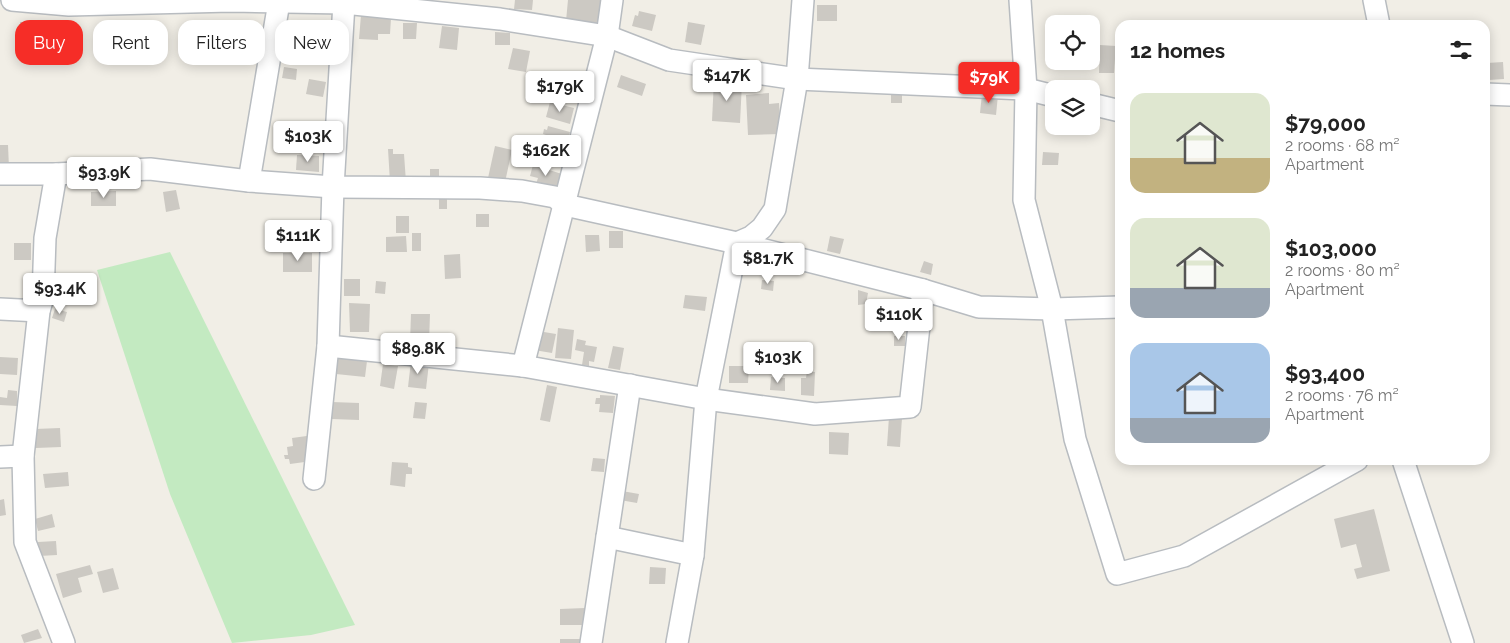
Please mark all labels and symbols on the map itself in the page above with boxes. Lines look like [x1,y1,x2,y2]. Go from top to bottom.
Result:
pin: $147K [692,59,762,102]
pin: $79K [959,62,1019,104]
pin: $179K [525,70,595,113]
pin: $103K [273,120,343,163]
pin: $162K [511,134,581,177]
pin: $93.9K [63,156,145,199]
pin: $111K [263,220,333,262]
pin: $81.7K [727,242,809,285]
pin: $93.4K [19,272,101,315]
pin: $110K [864,298,934,341]
pin: $89.8K [377,332,459,375]
pin: $103K [743,342,813,384]

